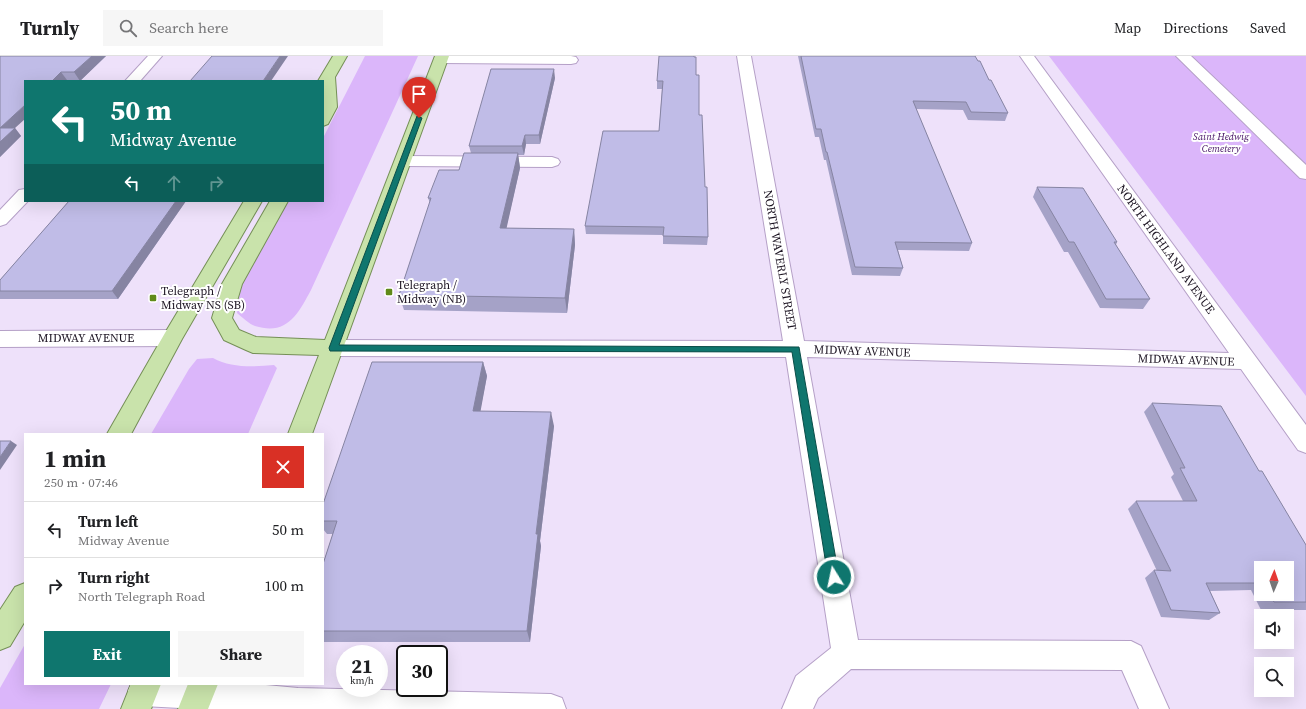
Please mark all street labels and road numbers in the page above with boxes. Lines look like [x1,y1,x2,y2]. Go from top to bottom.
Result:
street label: NORTH HIGHLAND AVENUE [1114,181,1218,317]
street label: NORTH WAVERLY STREET [760,189,800,332]
street label: MIDWAY AVENUE [38,330,134,346]
street label: MIDWAY AVENUE [813,341,911,361]
street label: MIDWAY AVENUE [1137,350,1235,370]

